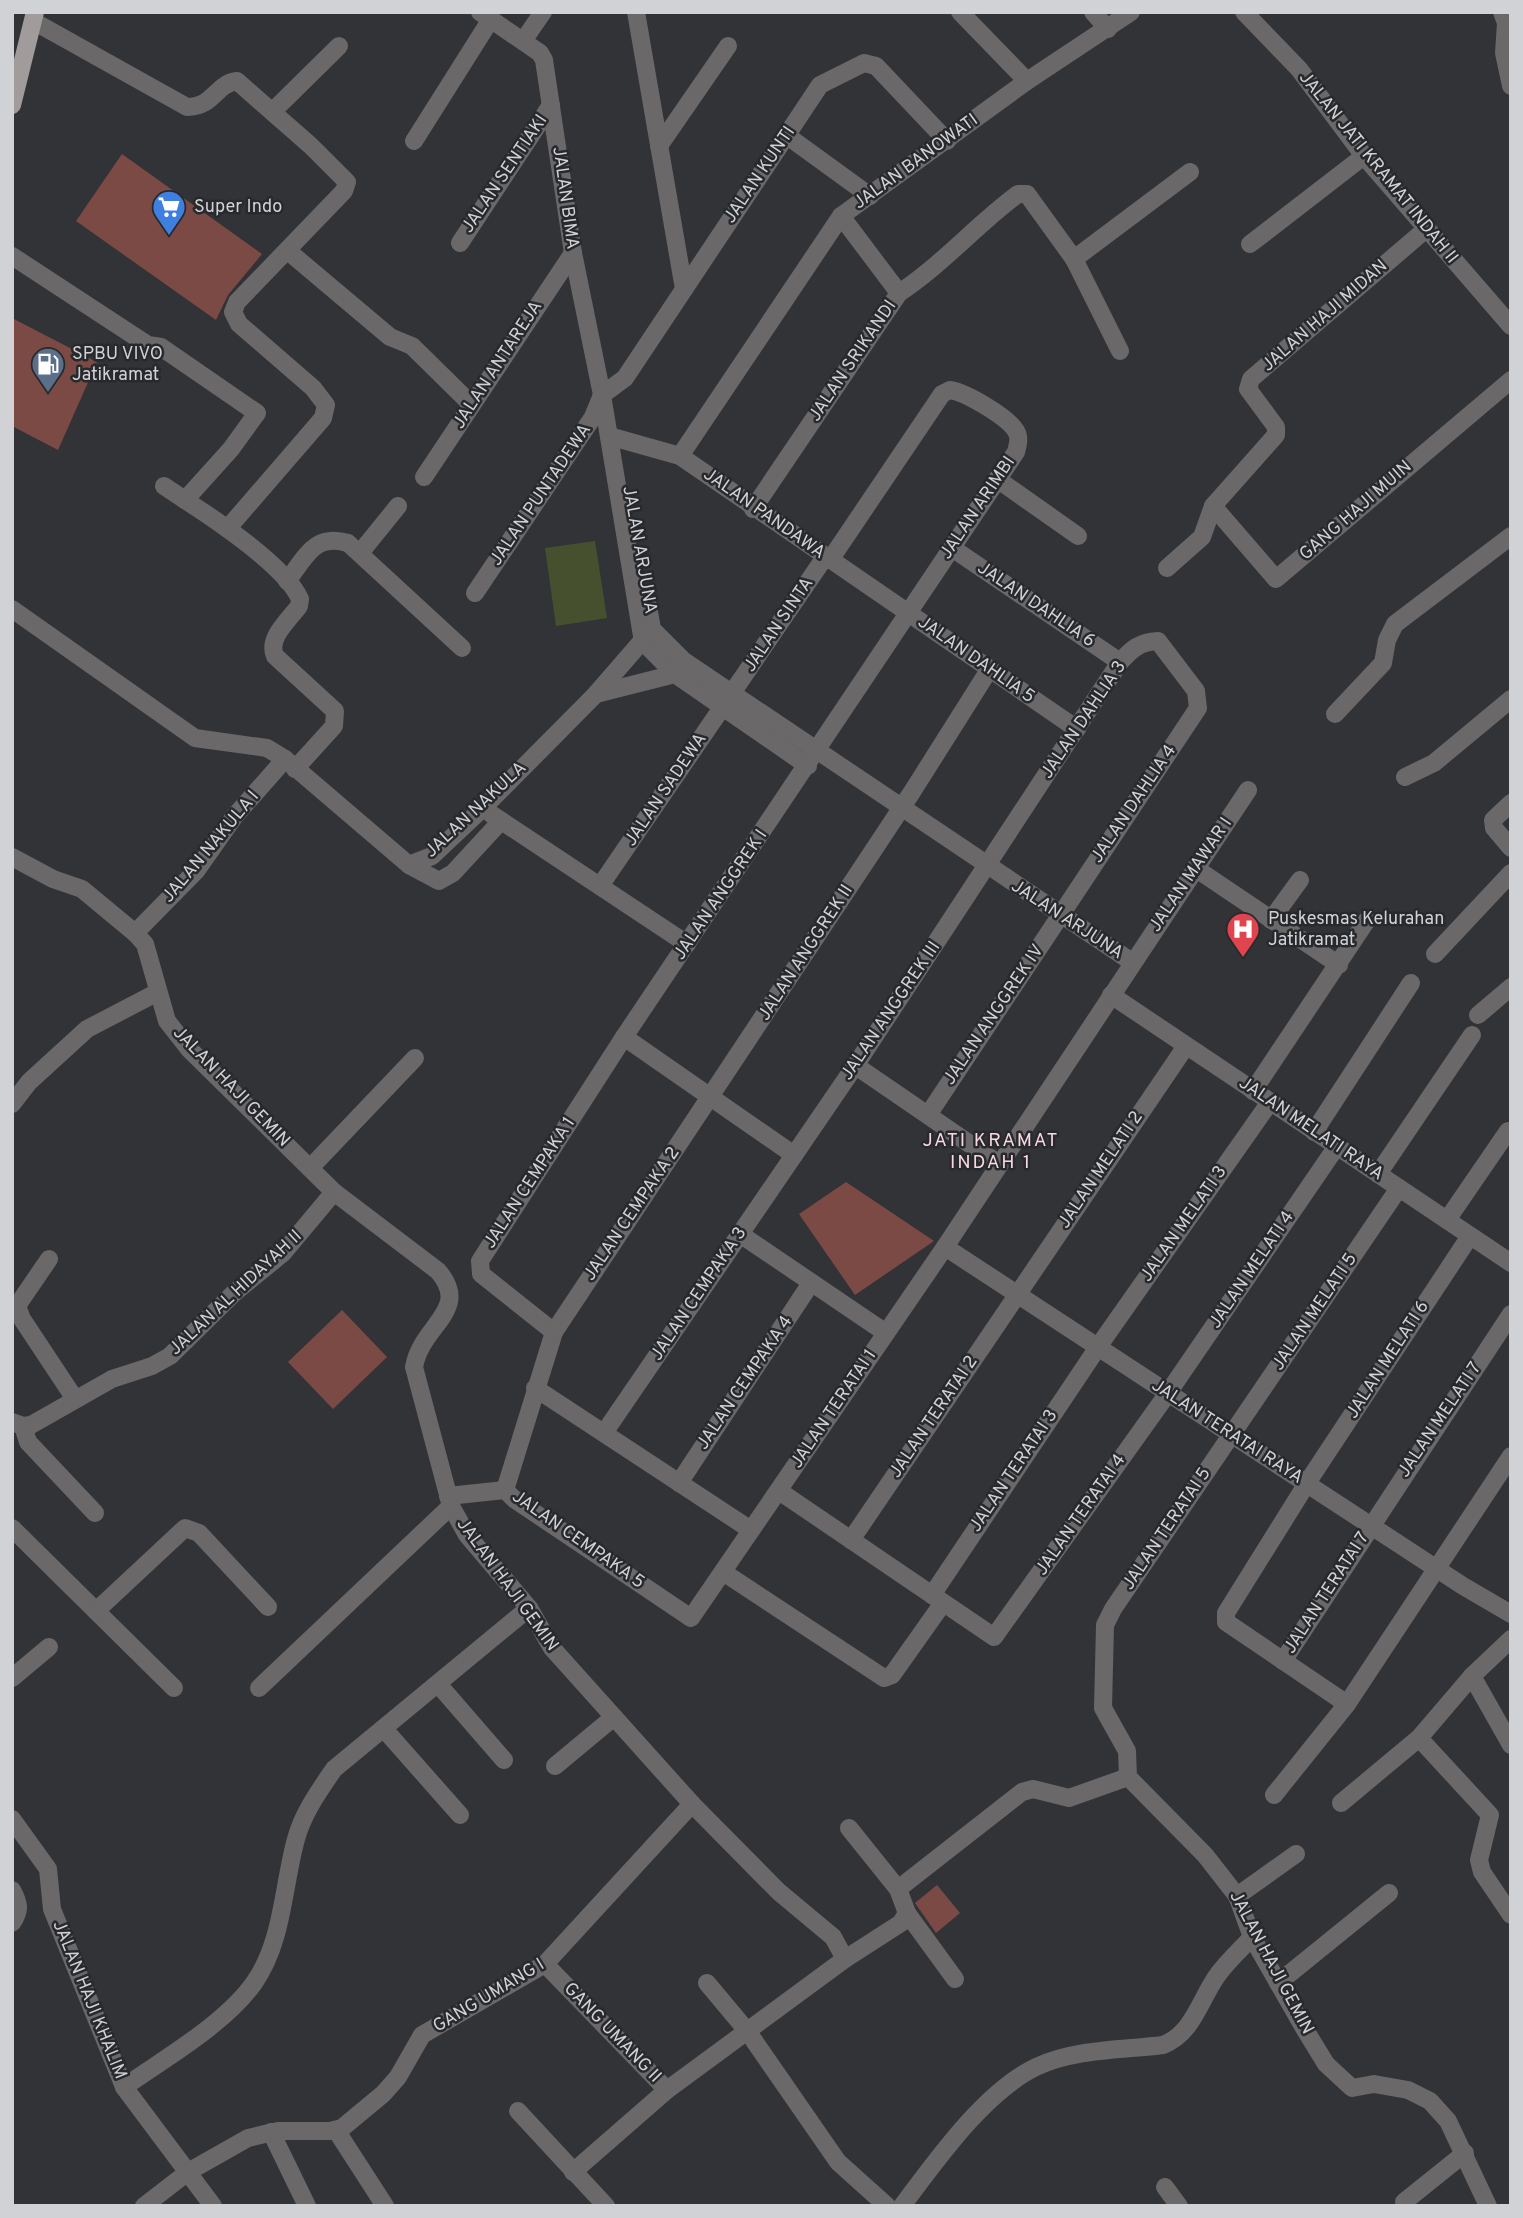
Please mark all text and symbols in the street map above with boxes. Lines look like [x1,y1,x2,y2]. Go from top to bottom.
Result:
street label: JALAN JATI KRAMAT INDAH II [1293,67,1463,269]
street label: JALAN BANOWATI [849,109,983,215]
street label: JALAN SENTIAKI [457,110,553,238]
street label: JALAN KUNTI [719,122,801,228]
street label: JALAN BIMA [546,145,584,251]
supermarket icon: Super Indo [150,188,188,237]
place label: Super Indo [194,196,282,219]
street label: JALAN HAJI MIDAN [1257,255,1393,377]
street label: JALAN SRIKANDI [804,296,902,426]
street label: JALAN ANTAREJA [448,297,548,433]
place label: SPBU VIVO Jatikramat [72,343,163,387]
fuel station icon: SPBU VIVO Jatikramat [29,345,67,394]
street label: JALAN PUNTADEWA [485,420,597,570]
street label: JALAN ARIMBI [935,452,1021,564]
street label: GANG HAJI MUIN [1295,456,1417,566]
street label: JALAN PANDAWA [699,463,829,565]
street label: JALAN ARJUNA [616,484,662,616]
street label: JALAN DAHLIA 6 [973,557,1099,653]
street label: JALAN SINTA [739,573,819,677]
street label: JALAN DAHLIA 5 [913,611,1039,709]
street label: JALAN DAHLIA 3 [1036,657,1132,783]
street label: JALAN SADEWA [620,729,712,851]
street label: JALAN DAHLIA 4 [1086,740,1182,868]
street label: JALAN NAKULA [420,757,532,863]
street label: JALAN NAKULA I [157,786,265,908]
street label: JALAN MAWAR I [1144,813,1238,937]
street label: JALAN ANGGREK I [669,825,773,965]
street label: JALAN ARJUNA [1006,875,1128,965]
street label: JALAN ANGGREK II [753,881,859,1025]
place label: Puskesmas Kelurahan Jatikramat [1268,908,1444,952]
hospital icon: Puskesmas Kelurahan Jatikramat [1224,910,1262,959]
street label: JALAN ANGGREK III [836,937,946,1085]
street label: JALAN ANGGREK IV [938,940,1050,1090]
street label: JALAN HAJI GEMIN [167,1022,295,1152]
street label: JALAN MELATI RAYA [1234,1072,1388,1186]
street label: JALAN MELATI 2 [1053,1107,1149,1233]
street label: JALAN CEMPAKA 1 [479,1113,581,1253]
district label: JATI KRAMAT INDAH 1 [922,1129,1060,1175]
street label: JALAN CEMPAKA 2 [579,1143,685,1285]
street label: JALAN MELATI 3 [1135,1162,1233,1286]
street label: JALAN MELATI 4 [1204,1207,1300,1333]
street label: JALAN CEMPAKA 3 [646,1223,752,1365]
street label: JALAN AL HIDAYAH II [165,1225,307,1361]
street label: JALAN MELATI 5 [1267,1249,1363,1375]
street label: JALAN MELATI 6 [1341,1297,1435,1423]
street label: JALAN CEMPAKA 4 [692,1312,798,1454]
street label: JALAN TERATAI 1 [786,1345,882,1473]
street label: JALAN TERATAI 2 [885,1351,983,1483]
street label: JALAN MELATI 7 [1393,1358,1487,1482]
street label: JALAN TERATAI RAYA [1147,1374,1307,1490]
street label: JALAN TERATAI 3 [965,1405,1063,1537]
street label: JALAN TERATAI 4 [1031,1450,1131,1580]
street label: JALAN TERATAI 5 [1117,1463,1217,1595]
street label: JALAN CEMPAKA 5 [507,1486,649,1594]
street label: JALAN HAJI GEMIN [451,1514,563,1656]
street label: JALAN TERATAI 7 [1279,1528,1375,1658]
street label: JALAN HAJI GEMIN [1223,1887,1319,2039]
street label: JALAN HAJI KHALIM [47,1917,131,2083]
street label: GANG UMANG I [429,1954,549,2038]
street label: GANG UMANG II [558,1978,666,2088]

